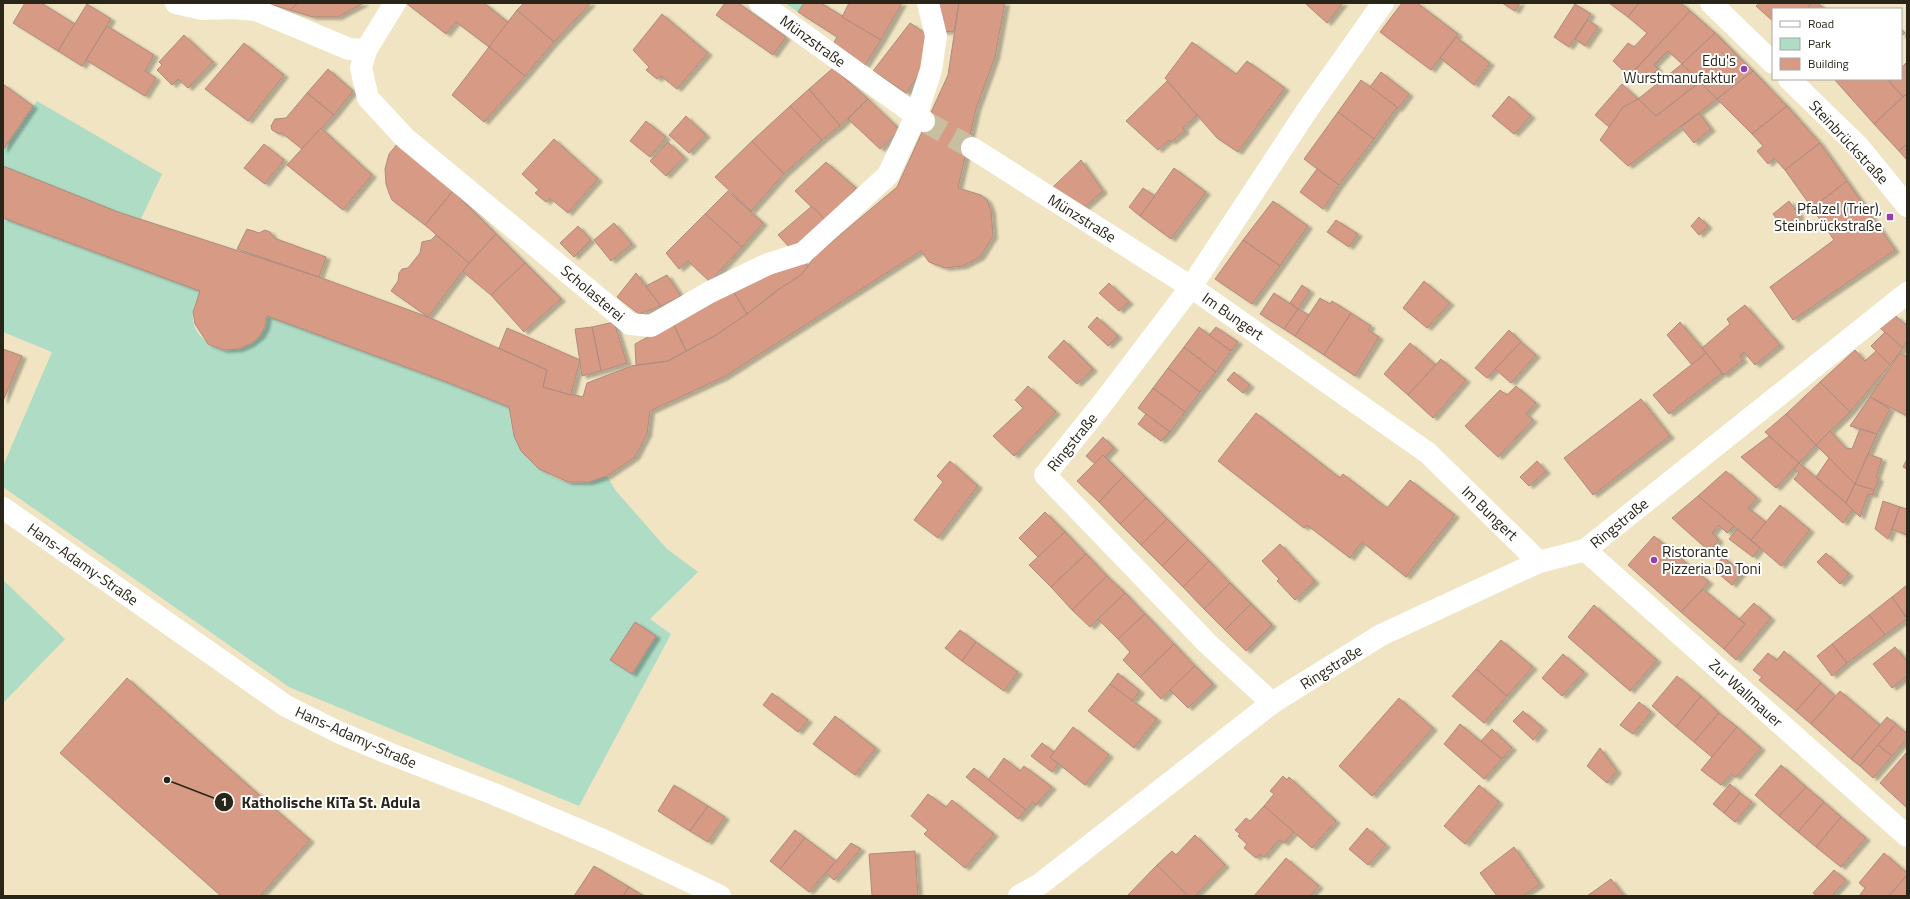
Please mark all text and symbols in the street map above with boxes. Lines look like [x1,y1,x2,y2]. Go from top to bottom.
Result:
legend [1772,8,1902,80]
street label: Münzstraße [775,9,851,73]
text: Road [1808,14,1834,33]
text: Park [1808,34,1831,53]
place label: Edu's Wurstmanufaktur [1623,49,1736,89]
text: Building [1808,54,1849,73]
marker: Edu's Wurstmanufaktur [1739,64,1749,74]
street label: Steinbrückstraße [1804,95,1894,189]
street label: Münzstraße [1043,188,1121,248]
place label: Pfalzel (Trier), Steinbrückstraße [1774,197,1882,237]
marker: Pfalzel (Trier), Steinbrückstraße [1885,212,1895,222]
street label: Scholasterei [556,259,630,327]
street label: Im Bungert [1198,286,1269,346]
street label: Ringstraße [1041,408,1103,476]
street label: Im Bungert [1457,480,1524,546]
street label: Ringstraße [1585,492,1653,554]
street label: Hans-Adamy-Straße [23,517,143,611]
place label: Ristorante Pizzeria Da Toni [1662,540,1761,580]
marker: Ristorante Pizzeria Da Toni [1649,555,1659,565]
street label: Ringstraße [1295,639,1367,695]
street label: Zur Wallmauer [1704,653,1788,733]
street label: Hans-Adamy-Straße [291,700,421,774]
callout: Katholische KiTa St. Adula [214,788,428,816]
text: Katholische KiTa St. Adula [242,790,420,814]
text: 1 [221,792,227,811]

